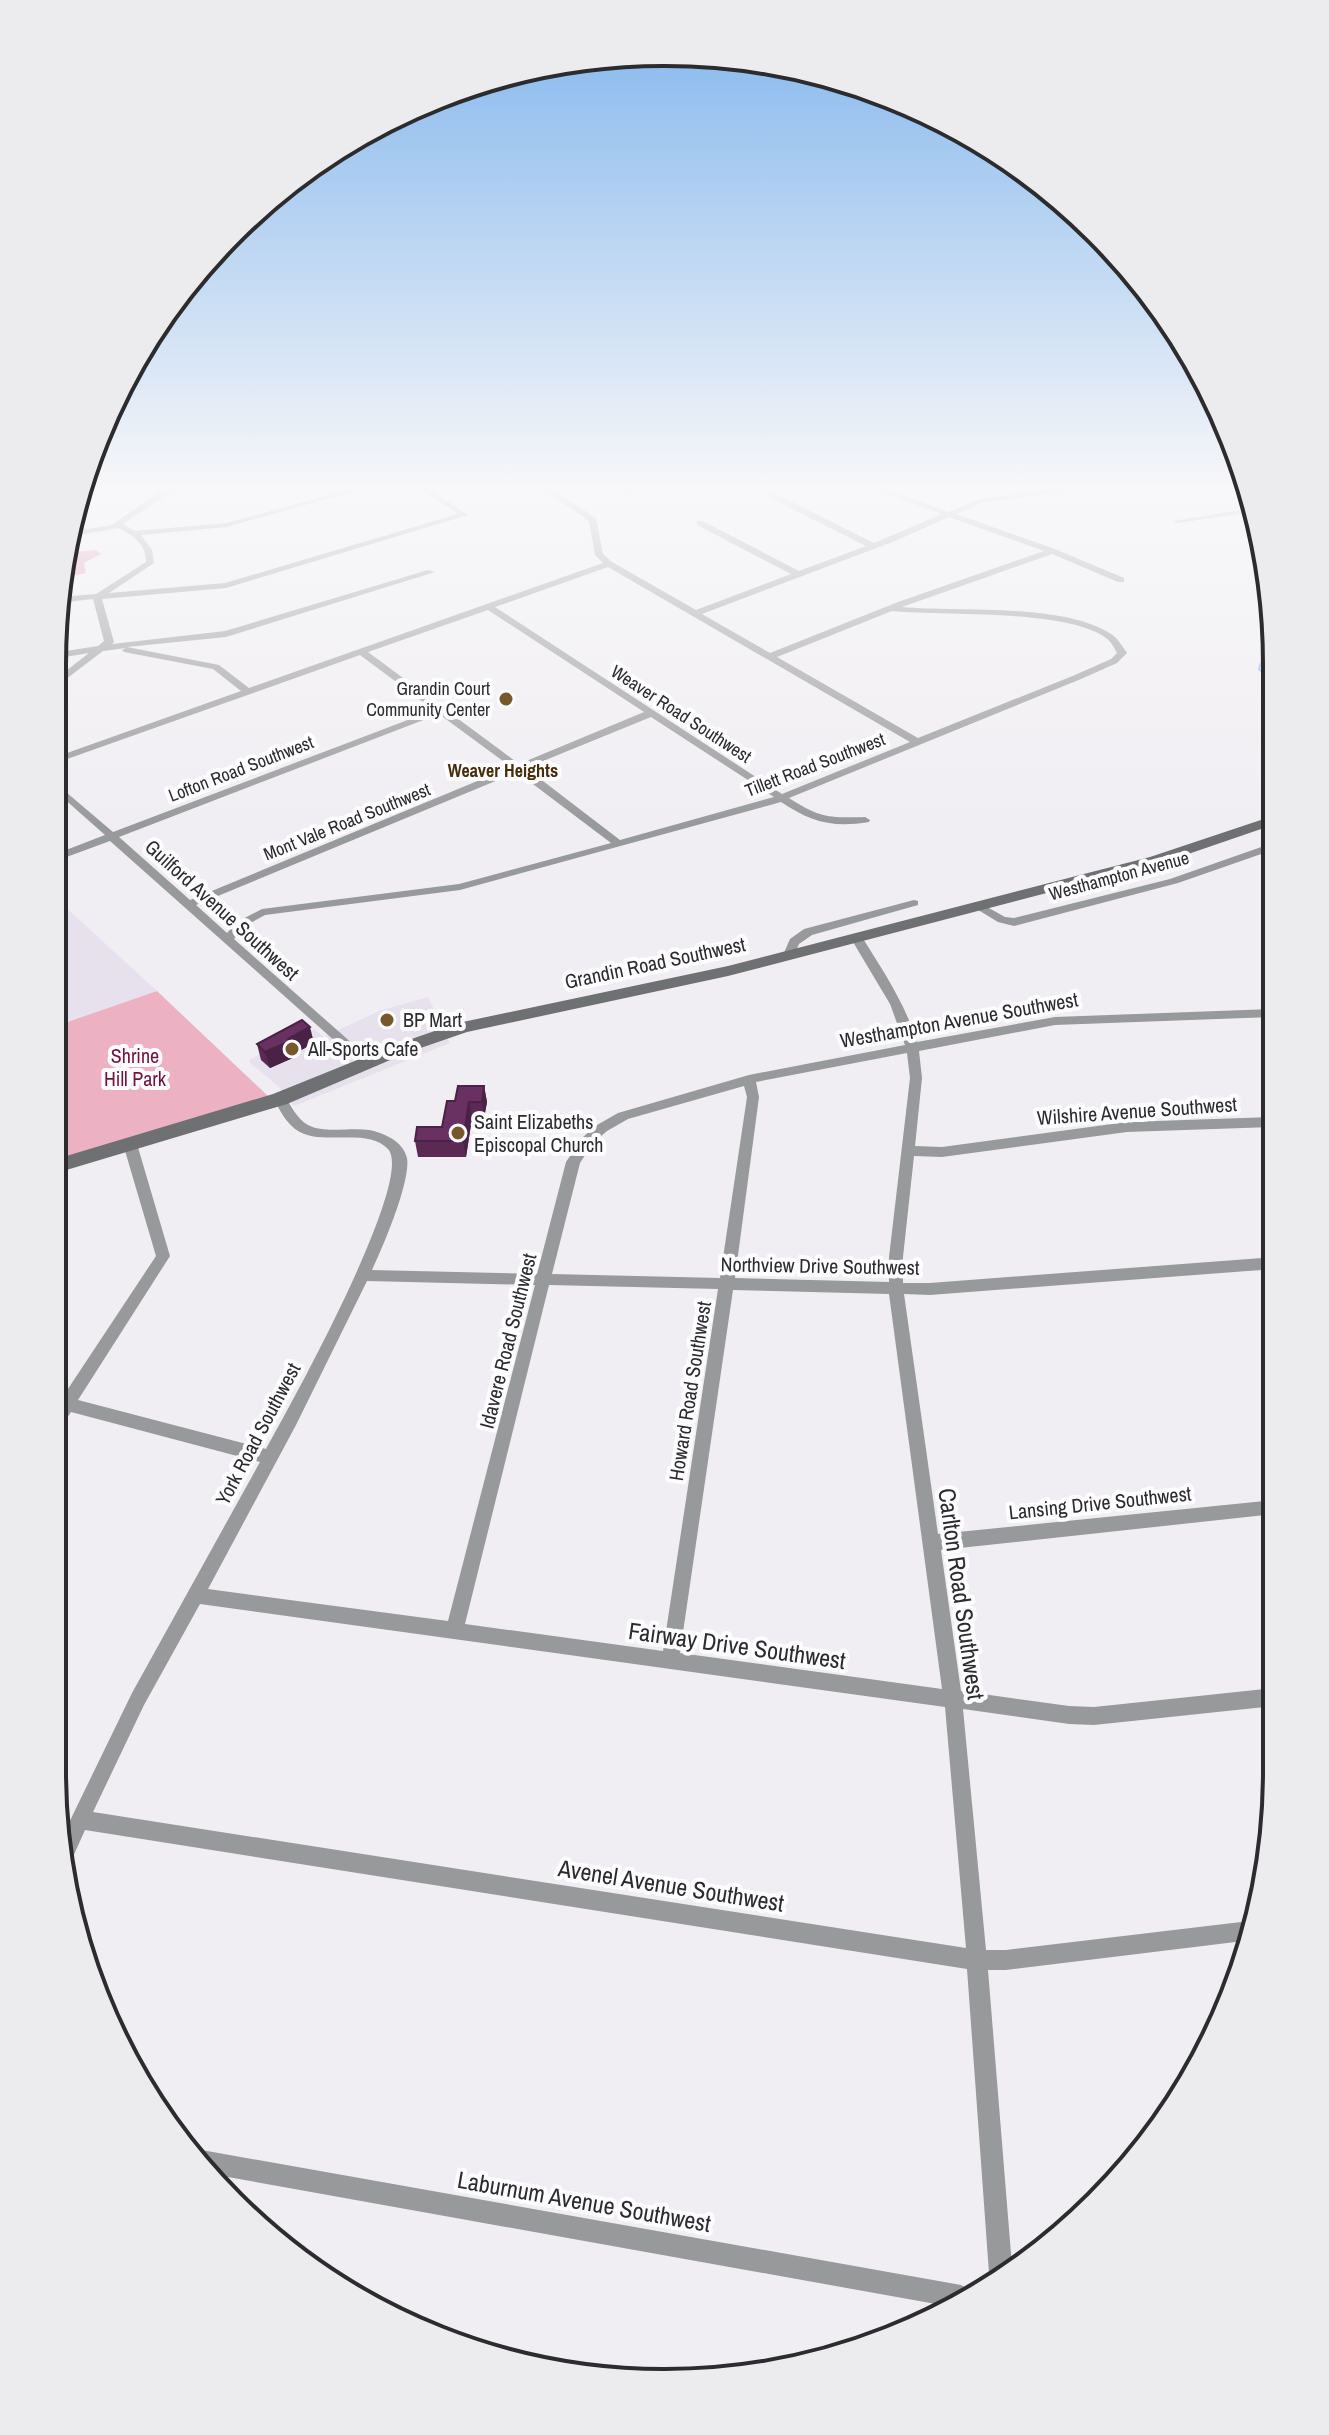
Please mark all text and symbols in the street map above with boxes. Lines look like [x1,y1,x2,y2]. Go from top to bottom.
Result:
street label: Weaver Road Southwest [606,659,756,768]
place label: Grandin Court Community Center [366,676,490,722]
marker: Grandin Court Community Center [497,690,515,708]
street label: Tillett Road Southwest [741,726,888,803]
street label: Lofton Road Southwest [165,729,317,808]
district label: Weaver Heights [448,758,558,783]
street label: Mont Vale Road Southwest [260,777,434,866]
street label: Guilford Avenue Southwest [140,833,305,986]
street label: Westhampton Avenue [1046,845,1192,906]
street label: Grandin Road Southwest [562,930,748,995]
street label: Westhampton Avenue Southwest [838,985,1080,1054]
place label: BP Mart [403,1006,462,1033]
marker: BP Mart [378,1011,396,1029]
place label: All-Sports Cafe [307,1035,418,1062]
marker: All-Sports Cafe [283,1040,301,1058]
park label: Shrine Hill Park [104,1042,167,1092]
street label: Wilshire Avenue Southwest [1036,1090,1238,1131]
place label: Saint Elizabeths Episcopal Church [474,1108,603,1158]
marker: Saint Elizabeths Episcopal Church [449,1124,467,1142]
street label: Idavere Road Southwest [473,1250,542,1431]
street label: Northview Drive Southwest [720,1250,920,1281]
street label: Howard Road Southwest [662,1299,717,1483]
street label: York Road Southwest [209,1358,307,1510]
street label: Lansing Drive Southwest [1007,1479,1193,1526]
street label: Carlton Road Southwest [931,1486,993,1702]
street label: Fairway Drive Southwest [627,1614,848,1676]
street label: Avenel Avenue Southwest [555,1851,787,1919]
street label: Laburnum Avenue Southwest [455,2163,714,2239]

